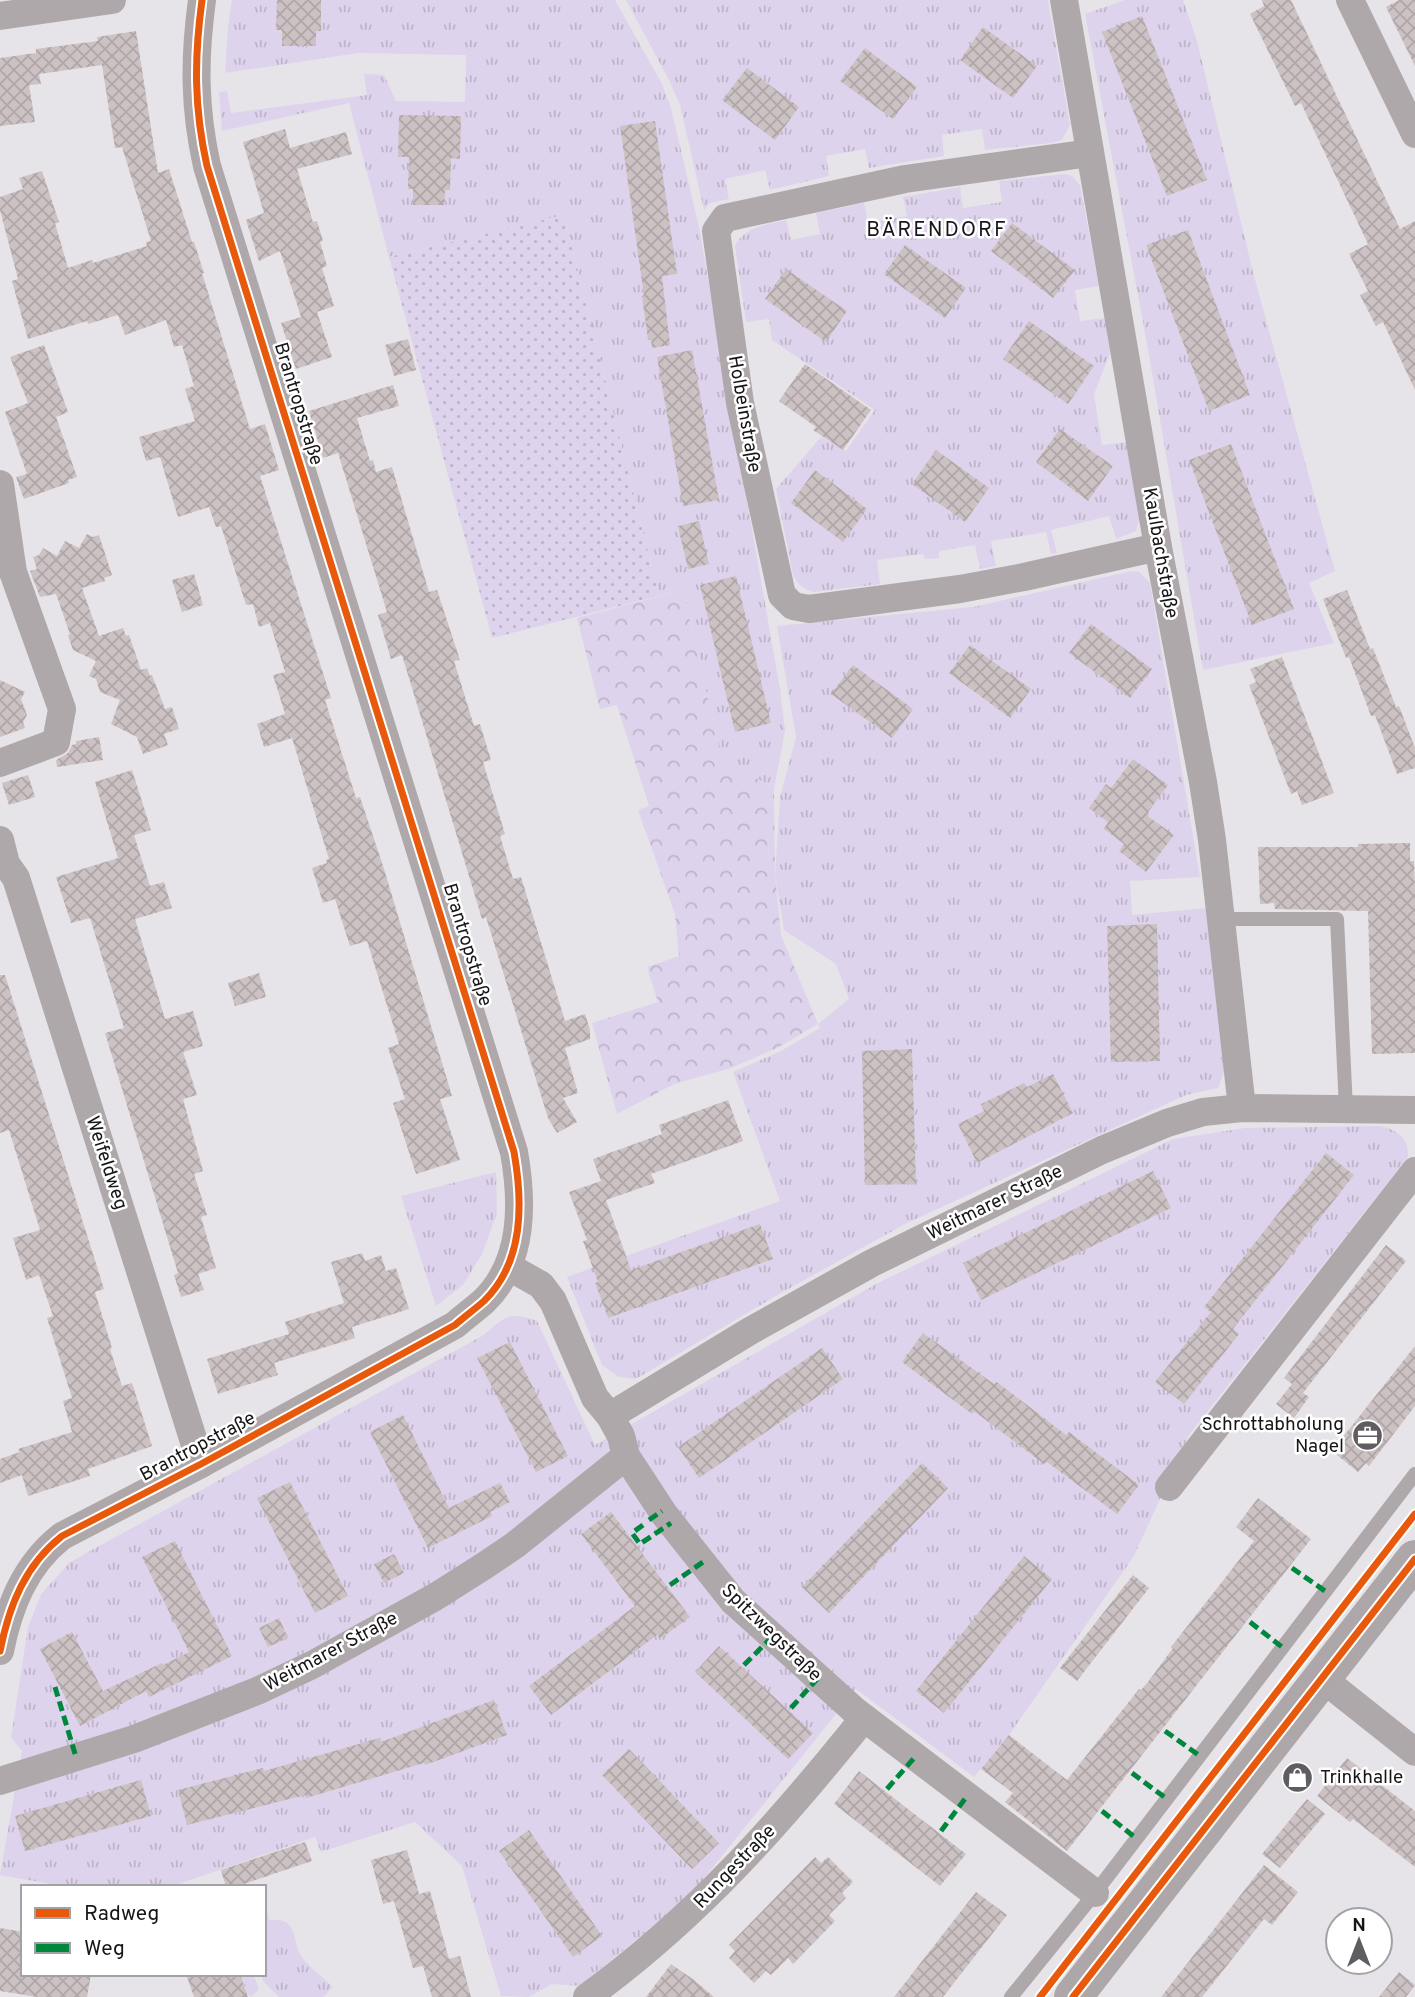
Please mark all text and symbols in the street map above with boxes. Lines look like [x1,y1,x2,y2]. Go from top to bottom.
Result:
district label: BÄRENDORF [866,217,1008,244]
street label: Brantropstraße [268,340,328,468]
street label: Holbeinstraße [722,354,766,474]
street label: Kaulbachstraße [1137,486,1183,620]
street label: Brantropstraße [437,881,497,1009]
street label: Weifeldweg [80,1113,132,1213]
street label: Weitmarer Straße [923,1160,1067,1246]
street label: Brantropstraße [136,1406,260,1488]
place label: Schrottabholung Nagel [1202,1413,1344,1459]
office icon: Schrottabholung Nagel [1350,1419,1384,1453]
street label: Spitzwegstraße [716,1579,826,1687]
street label: Weitmarer Straße [260,1607,402,1697]
shop icon: Trinkhalle [1280,1761,1314,1795]
place label: Trinkhalle [1320,1766,1403,1790]
street label: Rungestraße [689,1820,781,1914]
legend [21,1885,266,1976]
text: Radweg [84,1901,159,1928]
north arrow [1324,1906,1394,1976]
text: N [1352,1914,1366,1938]
text: Weg [84,1936,125,1963]

